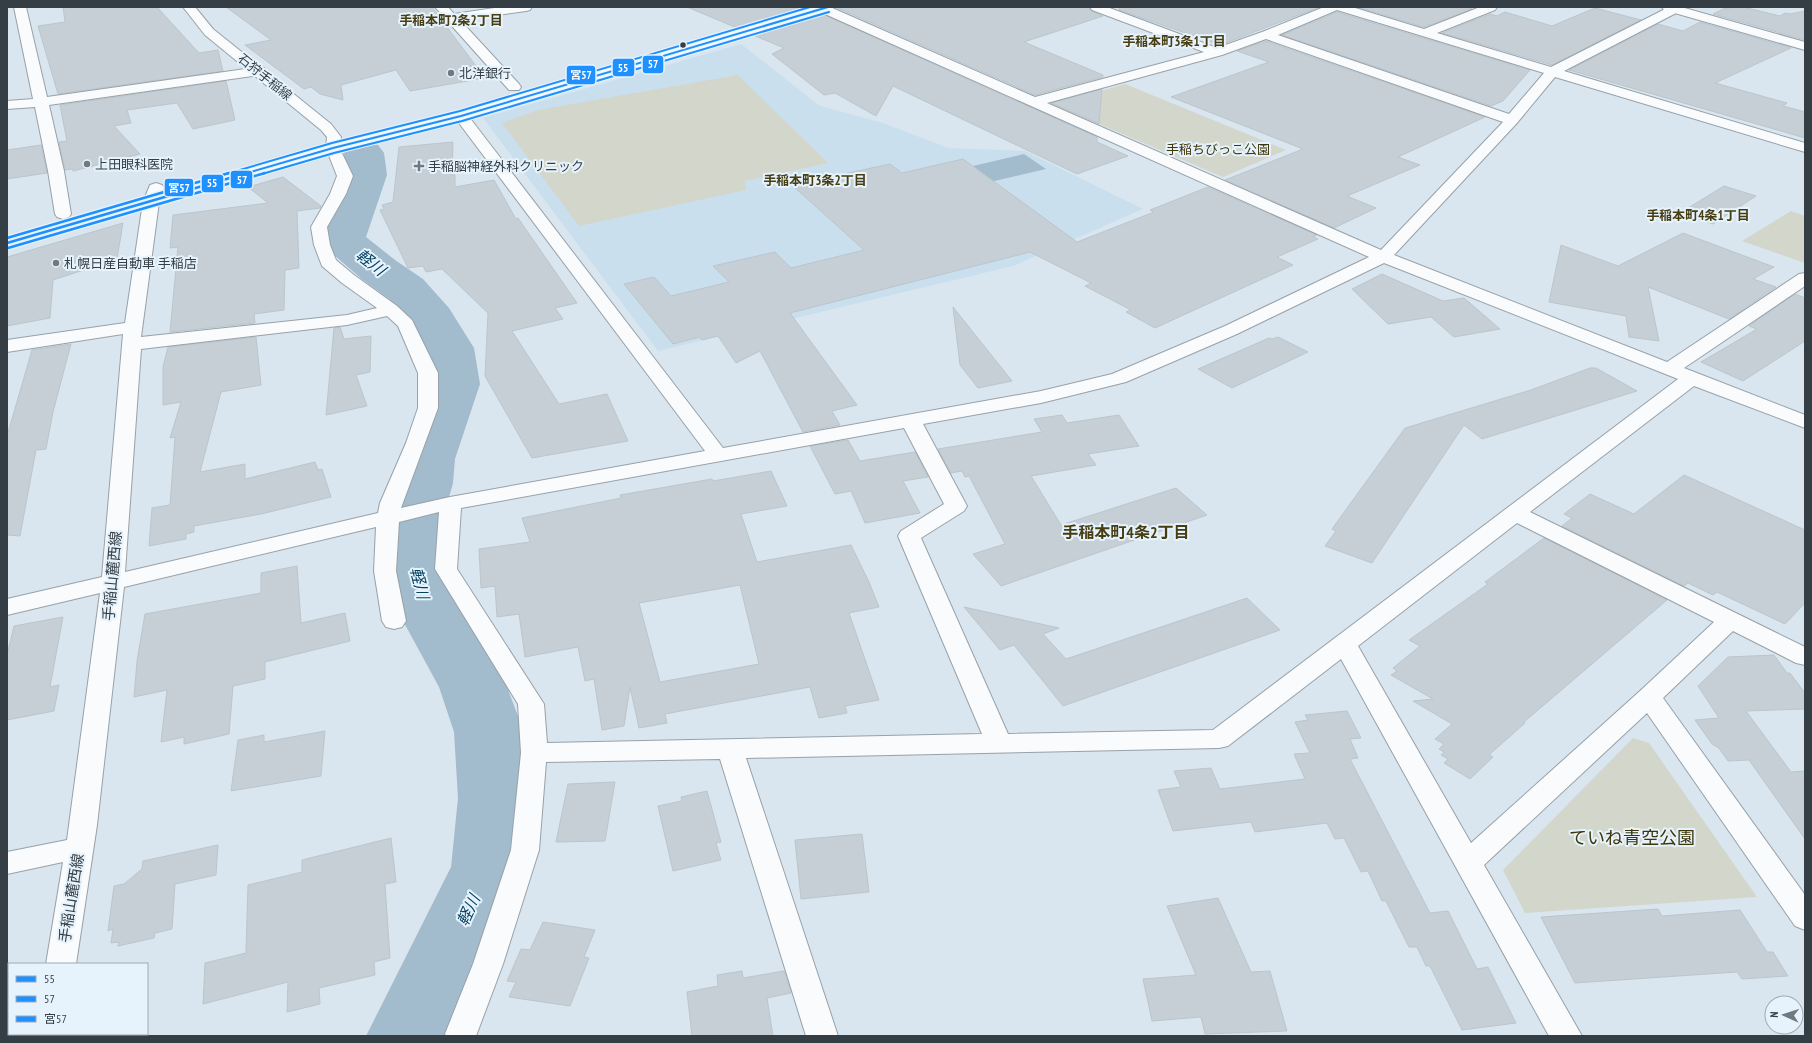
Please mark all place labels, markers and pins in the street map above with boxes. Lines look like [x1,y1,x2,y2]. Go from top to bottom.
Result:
unlabelled marker [678,40,688,50]
place label: 北洋銀行 [459,65,511,82]
marker: 北洋銀行 [446,68,456,78]
place label: 上田眼科医院 [95,156,173,173]
place label: 手稲脳神経外科クリニック [428,158,584,175]
marker: 上田眼科医院 [82,159,92,169]
marker: 手稲脳神経外科クリニック [413,160,425,172]
place label: 札幌日産自動車 手稲店 [64,255,197,272]
marker: 札幌日産自動車 手稲店 [51,258,61,268]

